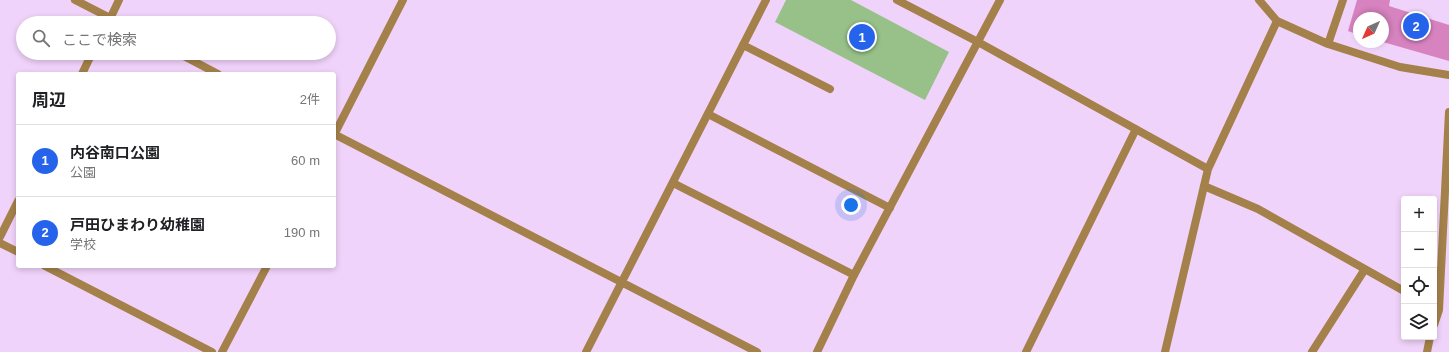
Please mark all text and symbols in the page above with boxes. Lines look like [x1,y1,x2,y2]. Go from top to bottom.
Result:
pin: 2 [1403,11,1429,41]
north arrow [1353,12,1389,48]
search box [16,16,336,60]
pin: 1 [849,22,875,52]
icon: search [30,27,52,49]
text: ここで検索 [62,31,137,48]
text: 周辺 [32,91,66,110]
text: 2件 [300,92,320,107]
text: 内谷南口公園 [70,144,160,161]
text: 1 [41,153,49,168]
text: 60 m [291,153,320,168]
text: 公園 [70,165,96,180]
your location [841,195,861,215]
map controls [1401,196,1437,340]
button: + [1401,196,1437,232]
text: 戸田ひまわり幼稚園 [70,216,205,233]
text: 2 [41,225,49,240]
text: 190 m [284,225,320,240]
button: − [1401,232,1437,268]
text: 学校 [70,237,96,252]
button: locate [1401,268,1437,304]
button: layers [1401,304,1437,340]

